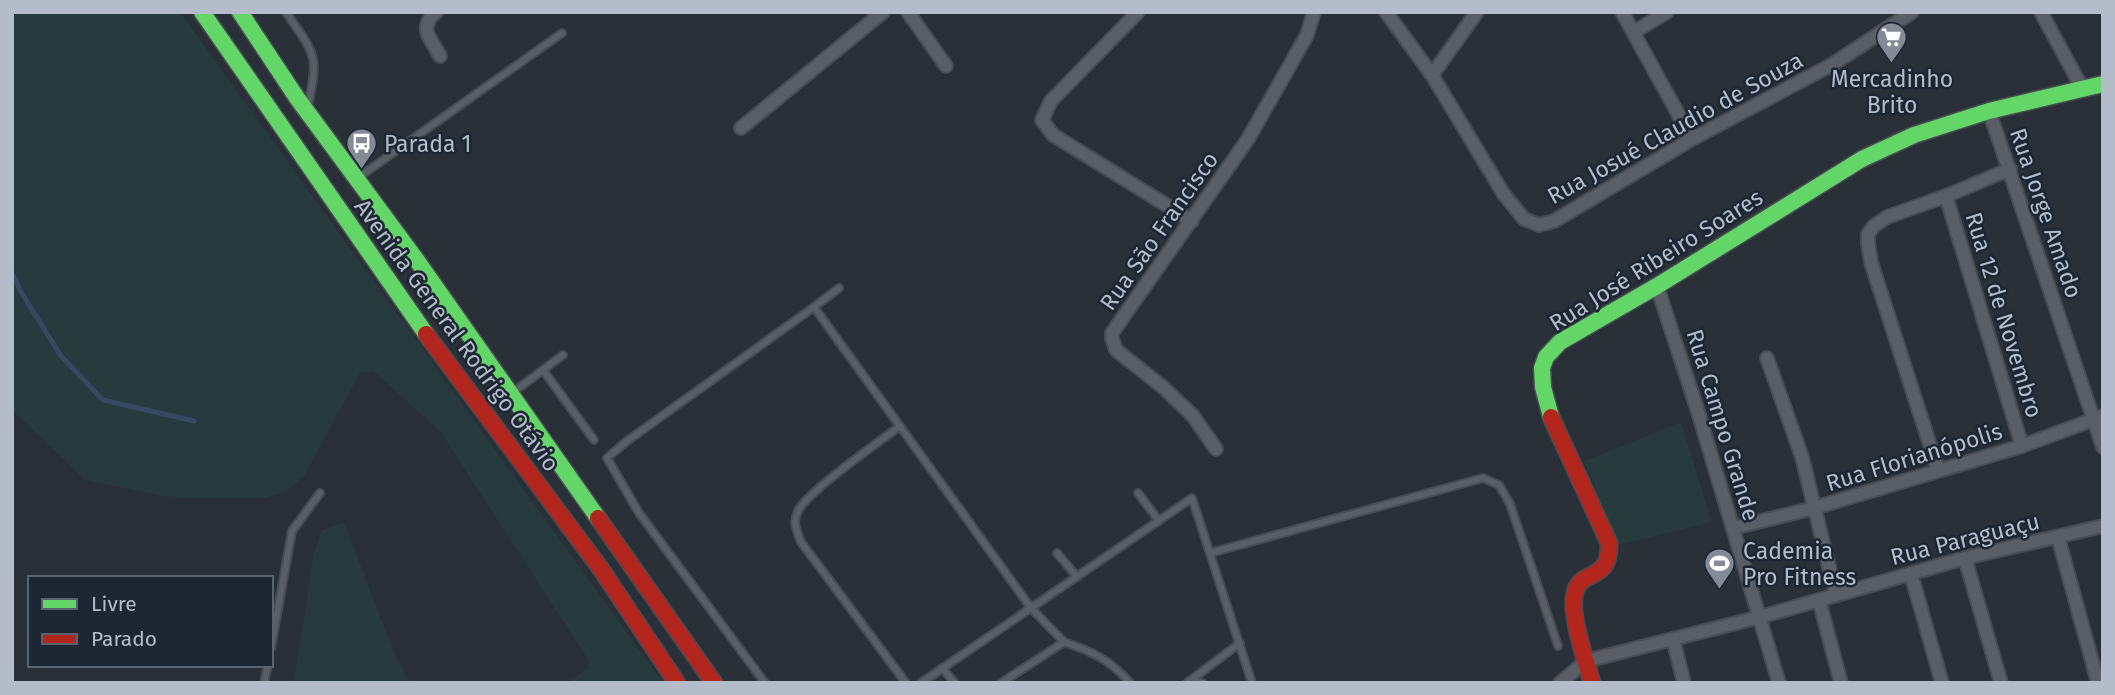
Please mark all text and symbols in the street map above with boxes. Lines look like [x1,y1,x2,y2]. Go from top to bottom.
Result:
supermarket icon: Mercadinho Brito [1875,21,1909,65]
street label: Rua Josué Claudio de Souza [1542,46,1808,210]
place label: Mercadinho Brito [1831,65,1953,119]
street label: Rua Jorge Amado [2004,124,2088,302]
bus stop icon: Parada 1 [344,127,378,171]
place label: Parada 1 [384,130,472,158]
street label: Rua São Francisco [1094,146,1224,316]
street label: Rua José Ribeiro Soares [1544,183,1768,337]
street label: Avenida General Rodrigo Otávio [349,193,565,477]
street label: Rua 12 de Novembro [1959,209,2049,421]
street label: Rua Campo Grande [1681,326,1765,524]
street label: Rua Florianópolis [1822,417,2006,497]
street label: Rua Paraguaçu [1888,507,2042,571]
place label: Cademia Pro Fitness [1743,537,1856,591]
sports icon: Cademia Pro Fitness [1703,547,1737,591]
legend [28,576,273,667]
text: Livre [91,591,137,617]
text: Parado [91,626,157,652]

